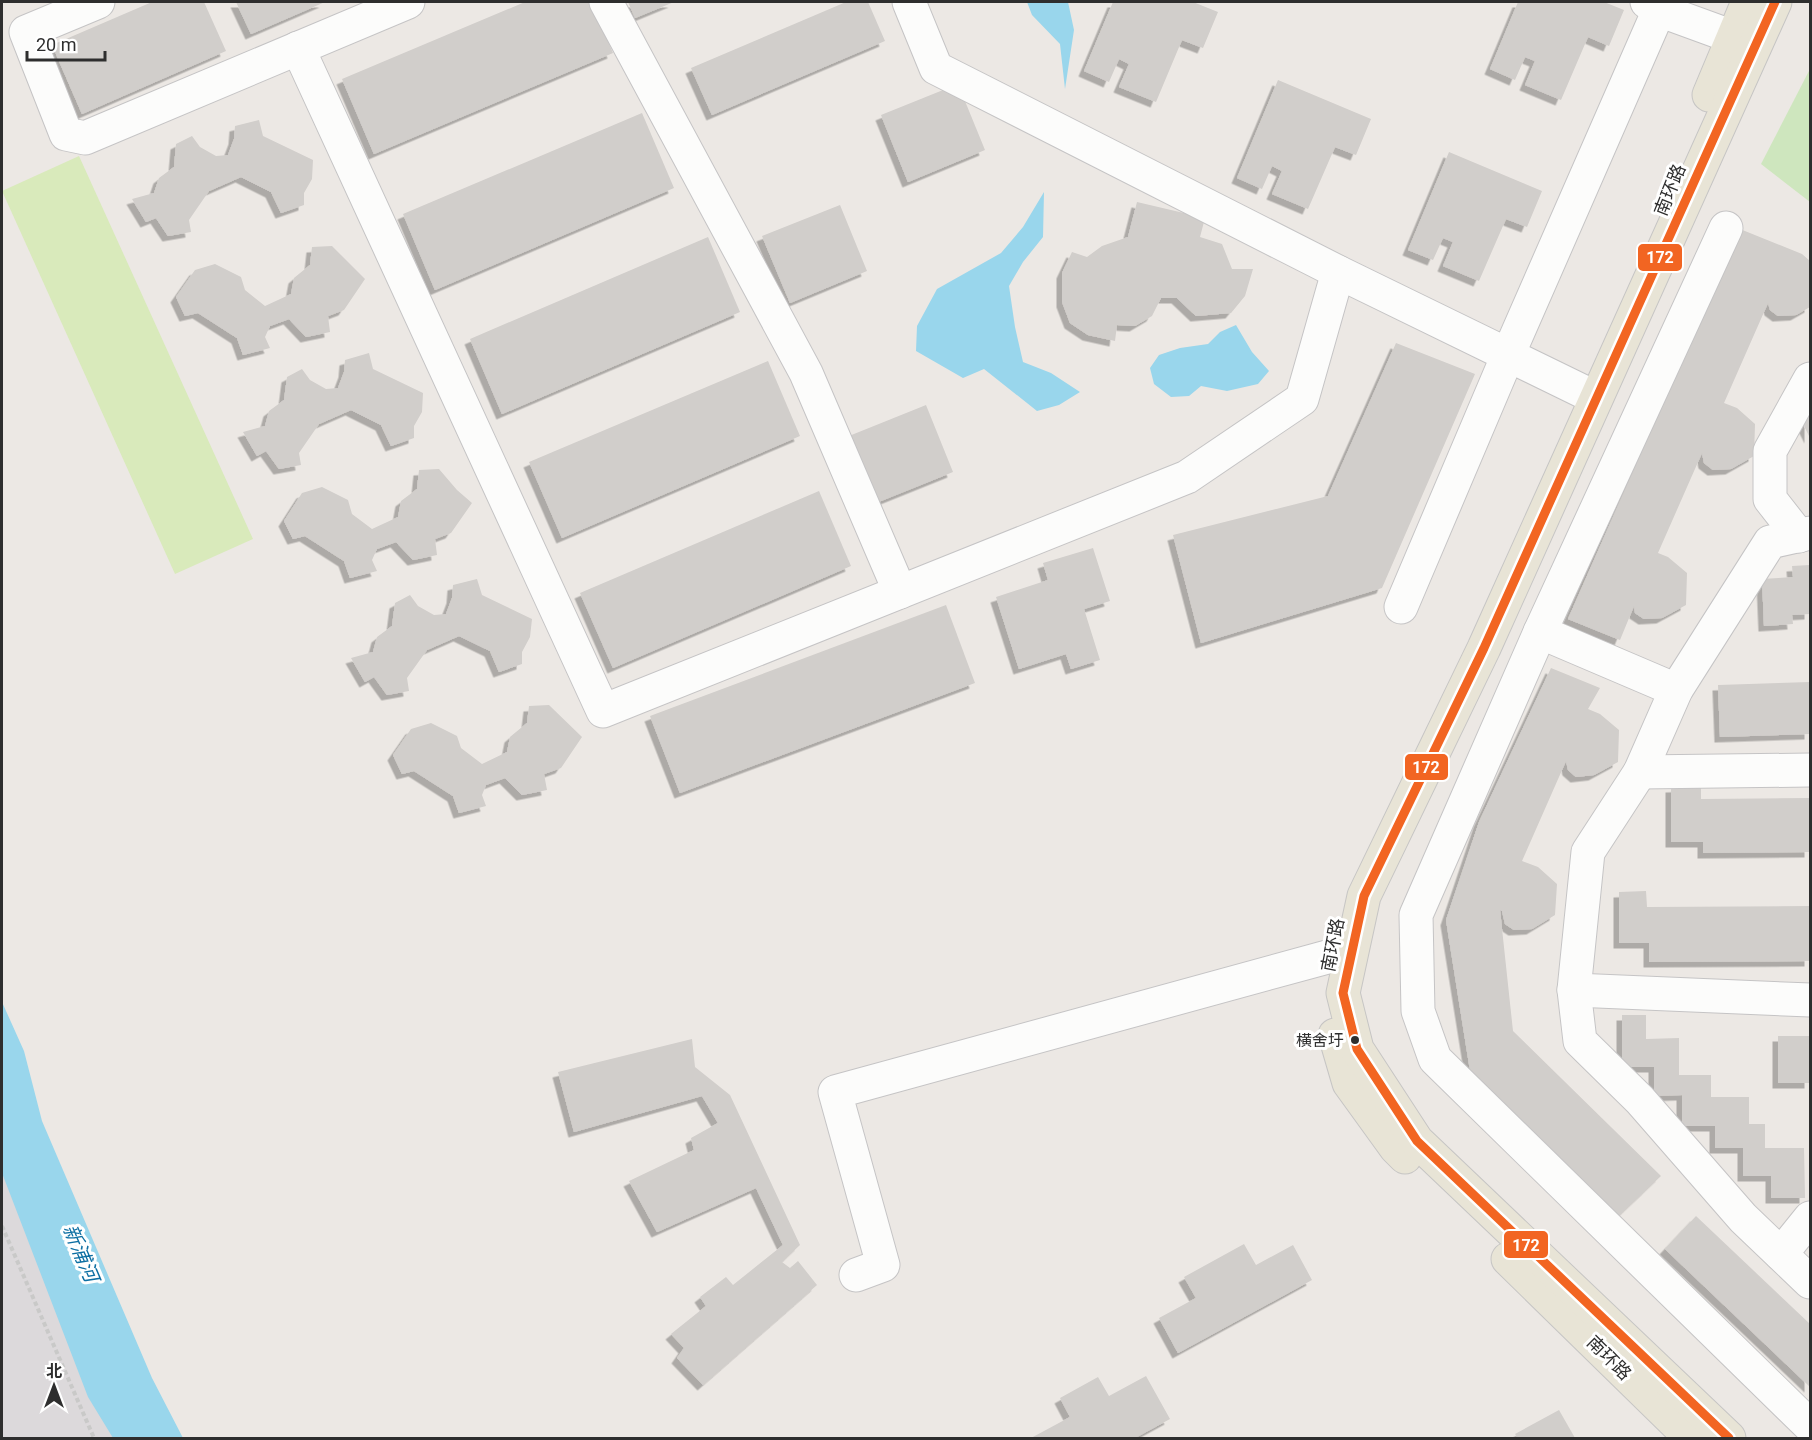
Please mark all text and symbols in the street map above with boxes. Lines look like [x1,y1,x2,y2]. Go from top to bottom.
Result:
scale bar [27,24,105,62]
text: 20 m [36,34,76,55]
street label: 南环路 [1650,161,1689,219]
line badge: 172 [1637,243,1683,272]
text: 172 [1646,248,1674,267]
line badge: 172 [1404,753,1449,781]
text: 172 [1412,758,1440,777]
street label: 南环路 [1317,916,1348,973]
place label: 横舍圩 [1296,1031,1344,1050]
marker: 横舍圩 [1349,1034,1361,1046]
water label: 新浦河 [58,1221,105,1289]
line badge: 172 [1503,1230,1549,1259]
text: 172 [1512,1236,1540,1255]
street label: 南环路 [1583,1331,1636,1384]
north arrow [24,1356,84,1416]
text: 北 [46,1362,62,1381]

